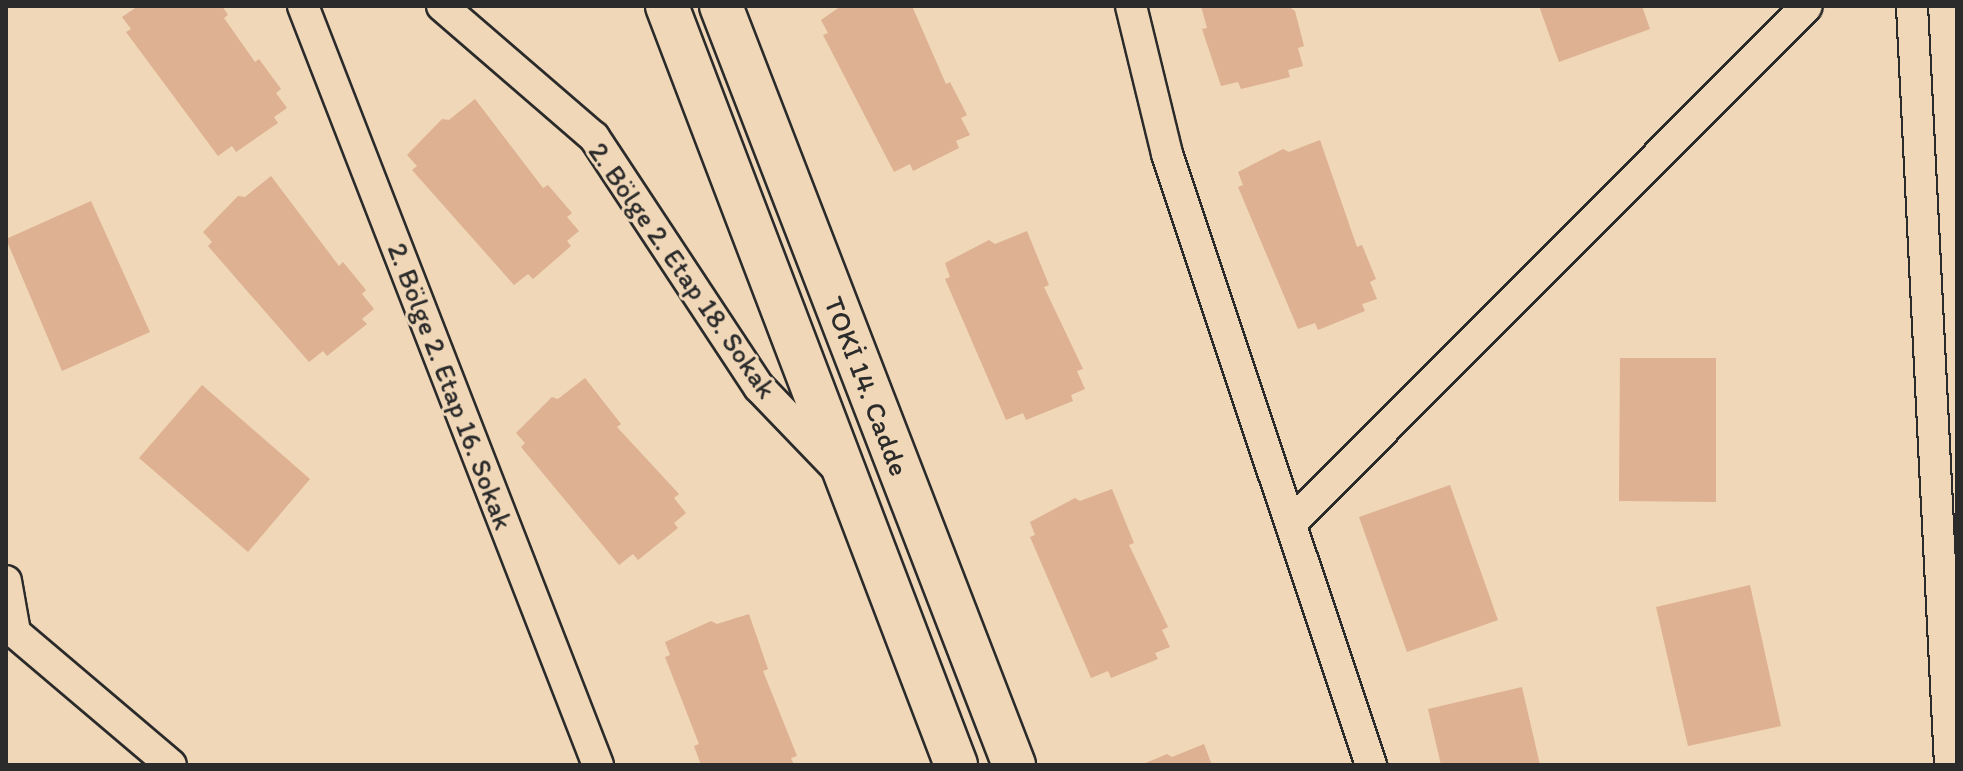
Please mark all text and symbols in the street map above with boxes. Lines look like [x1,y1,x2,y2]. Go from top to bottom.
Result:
street label: 2. Bölge 2. Etap 18. Sokak [582,135,784,405]
street label: 2. Bölge 2. Etap 16. Sokak [381,238,521,534]
street label: TOKİ 14. Cadde [817,292,917,480]

